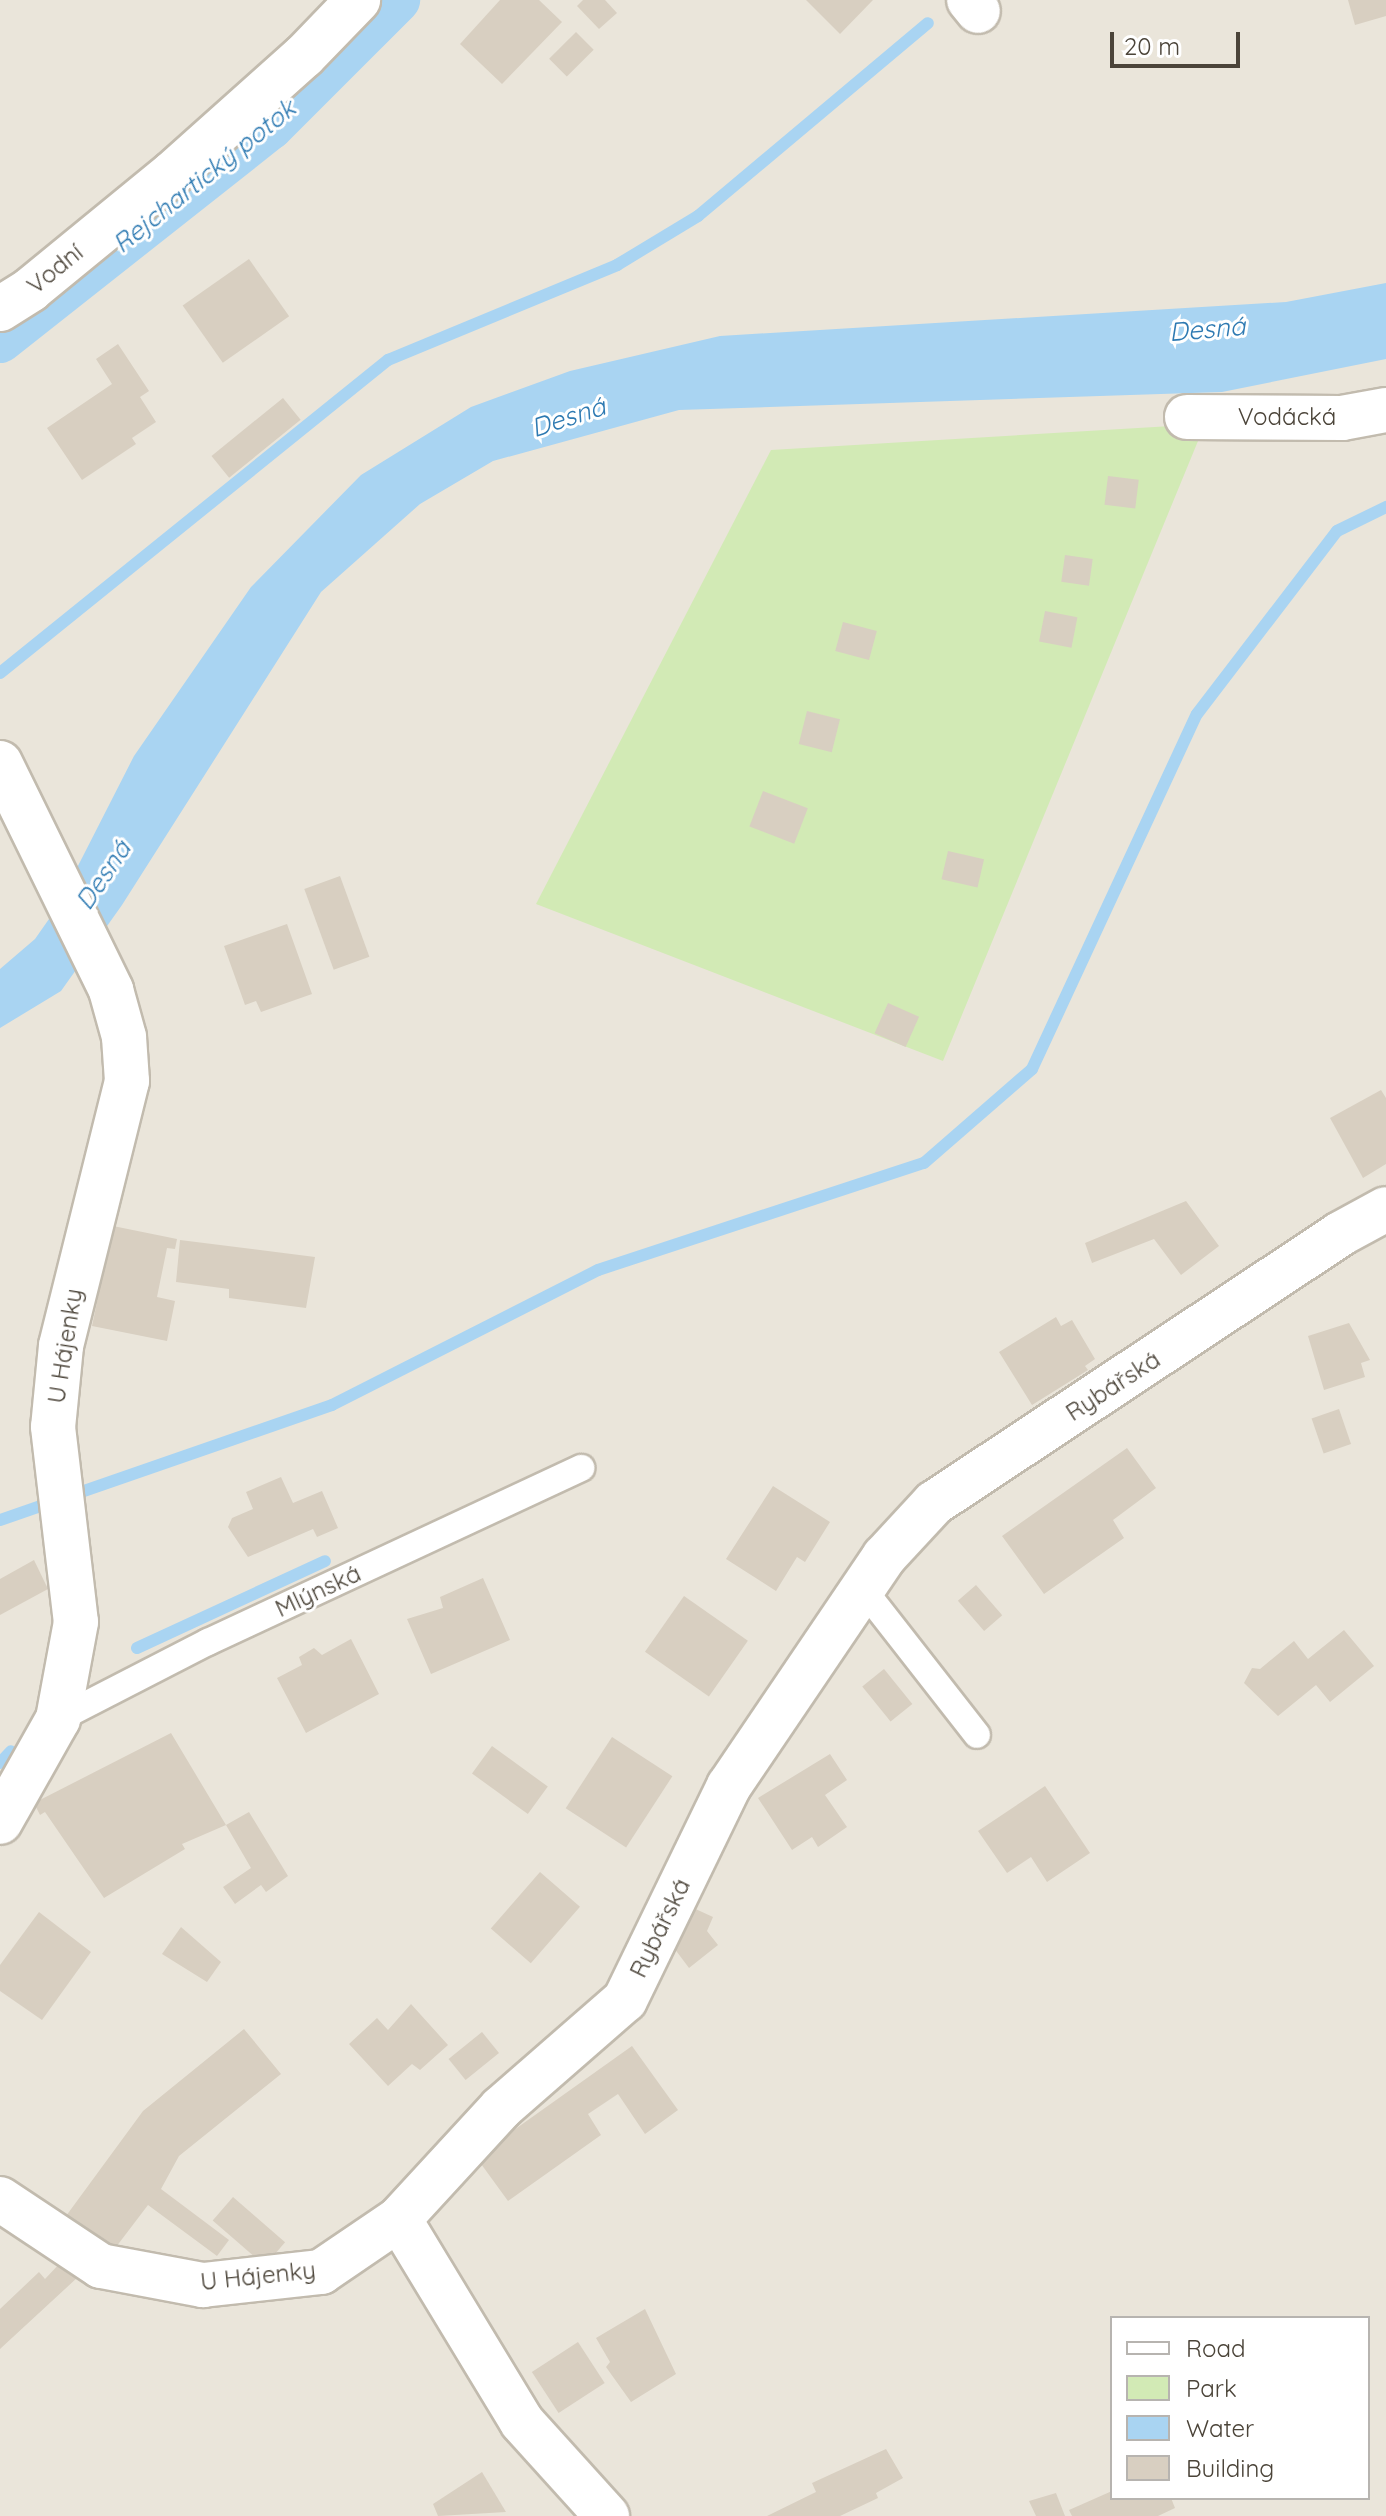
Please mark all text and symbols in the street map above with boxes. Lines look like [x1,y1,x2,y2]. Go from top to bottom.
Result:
scale bar [1114,16,1244,66]
text: 20 m [1124,31,1180,61]
water label: Rejchartický potok [106,93,302,259]
street label: Vodní [21,238,89,300]
water label: Desná [1168,310,1246,348]
water label: Desná [527,390,609,444]
street label: Vodácká [1238,403,1336,431]
water label: Desná [69,835,137,915]
street label: U Hájenky [42,1287,88,1405]
street label: Rybářská [1060,1345,1166,1427]
street label: Mlýnská [271,1559,365,1623]
street label: Rybářská [624,1874,696,1982]
street label: U Hájenky [199,2256,317,2296]
legend [1110,2316,1370,2500]
text: Road [1186,2333,1246,2363]
text: Park [1186,2373,1237,2403]
text: Water [1186,2413,1254,2443]
text: Building [1186,2453,1274,2483]

